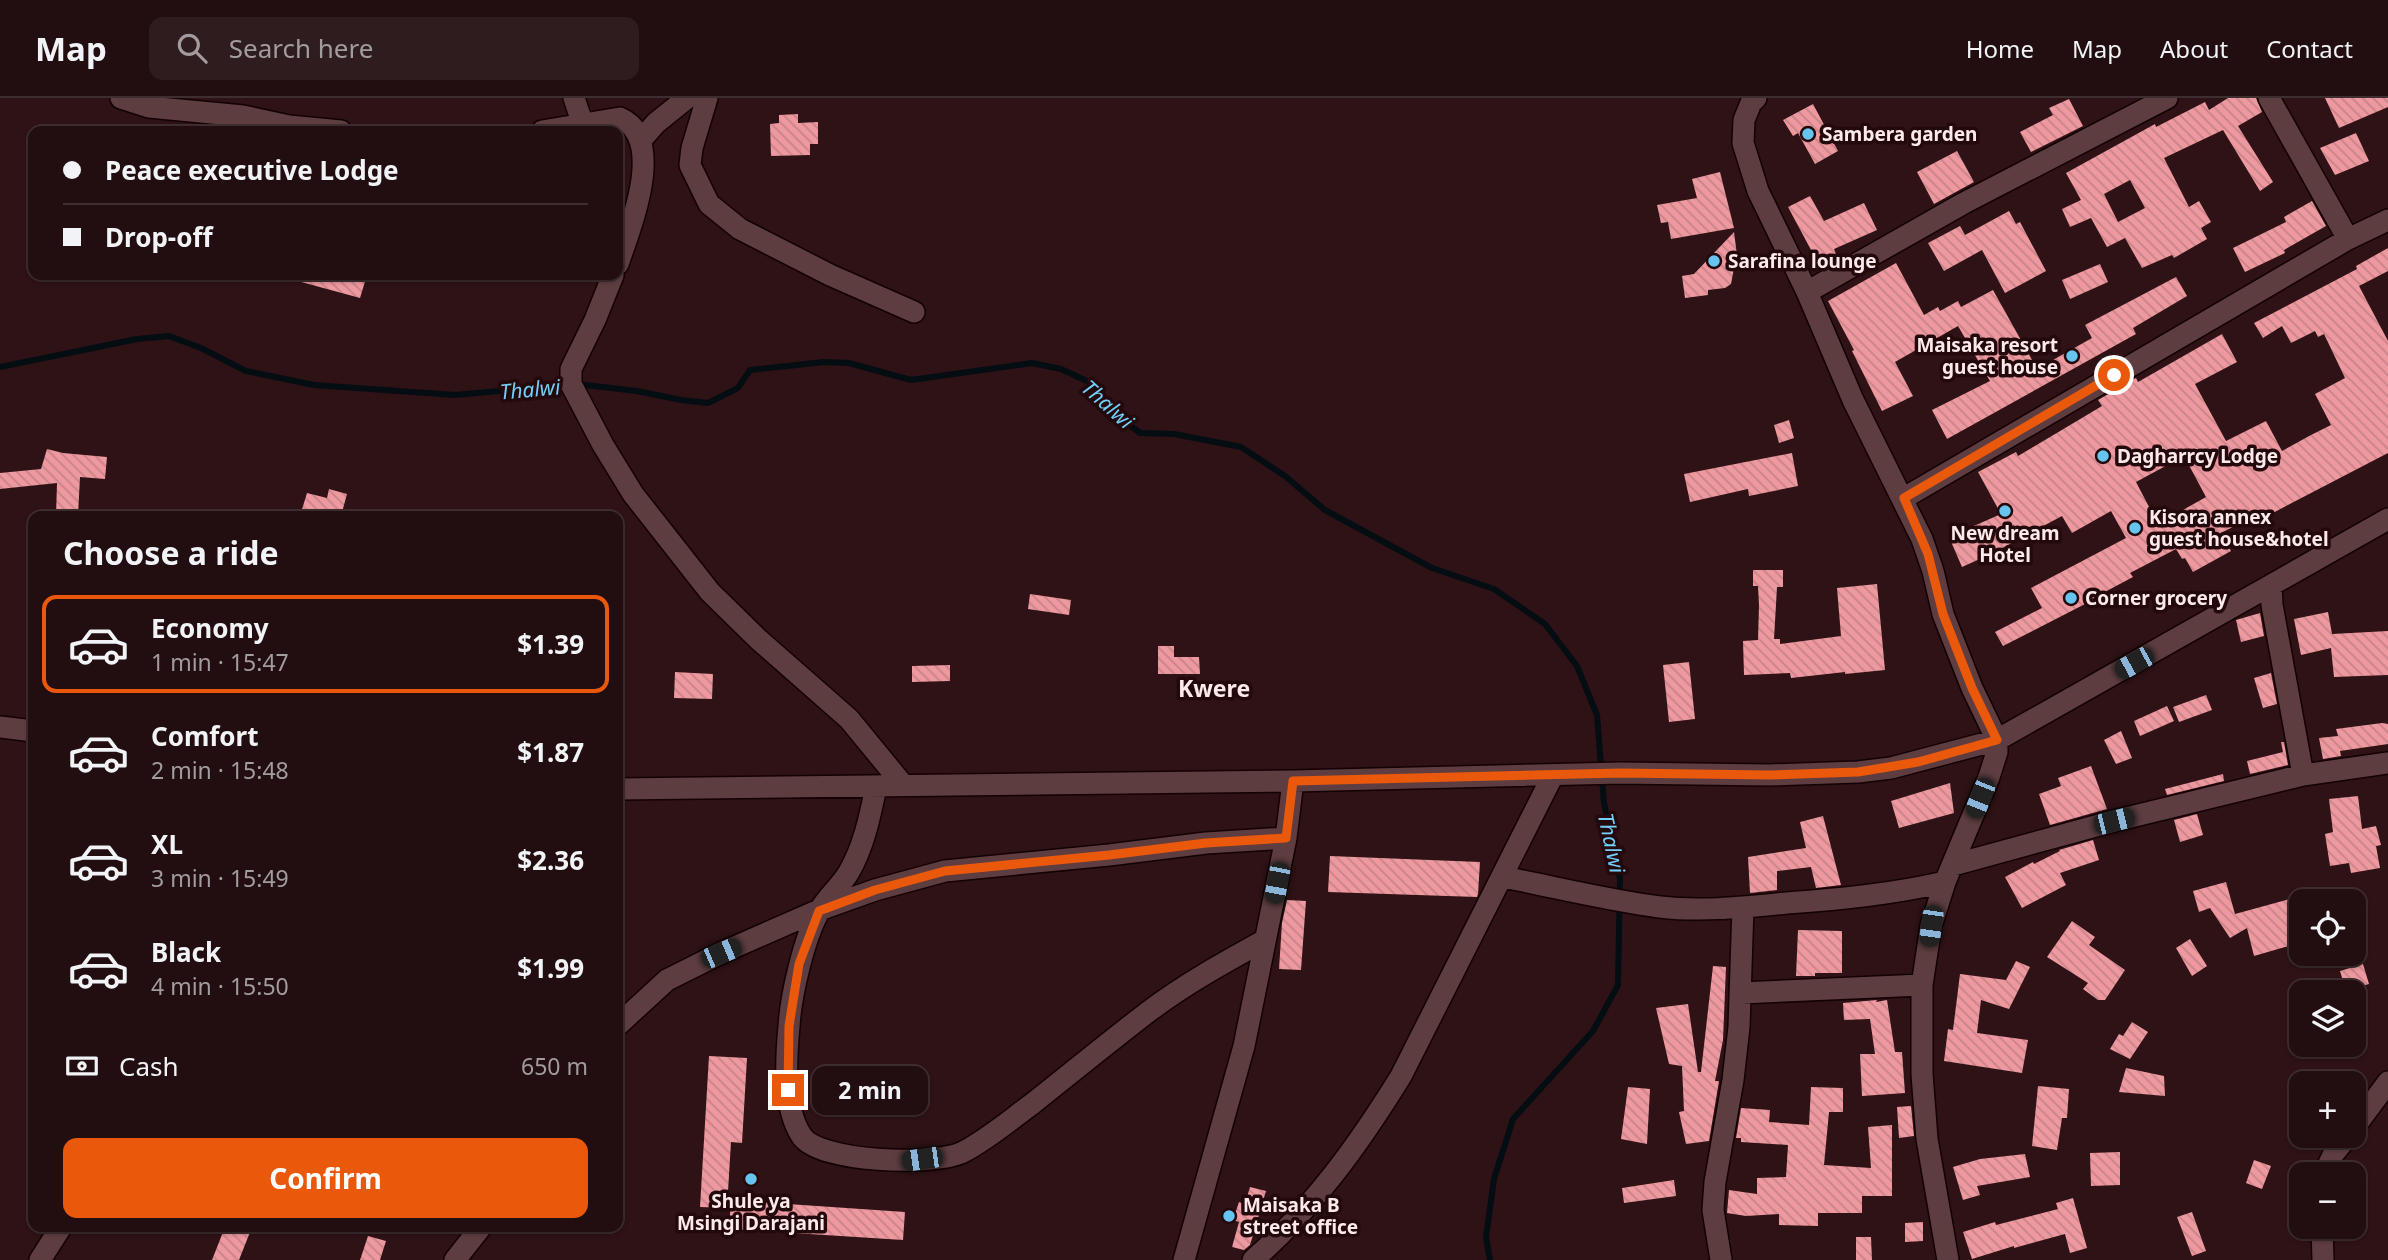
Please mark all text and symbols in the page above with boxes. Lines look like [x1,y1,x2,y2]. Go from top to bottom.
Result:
search box [149,17,639,80]
text: Map [35,26,107,71]
icon: search [173,29,211,67]
text: Search here [229,30,373,66]
text: Home [1966,32,2034,65]
text: Map [2072,32,2122,65]
text: About [2160,32,2228,65]
text: Contact [2266,32,2353,65]
place label: Sambera garden [1822,121,1977,147]
marker: Sambera garden [1800,126,1816,142]
text: Peace executive Lodge [105,152,399,188]
text: Drop-off [105,219,212,255]
place label: Sarafina lounge [1728,248,1877,274]
marker: Sarafina lounge [1706,253,1722,269]
place label: Maisaka resort guest house [1916,332,2058,380]
marker: Maisaka resort guest house [2064,348,2080,364]
route start [2098,359,2130,391]
water label: Thalwi [499,372,562,406]
water label: Thalwi [1076,373,1140,435]
place label: Dagharrcy Lodge [2117,443,2278,469]
marker: Dagharrcy Lodge [2095,448,2111,464]
marker: New dream Hotel [1997,503,2013,519]
place label: Kisora annex guest house&hotel [2149,504,2329,552]
place label: New dream Hotel [1951,520,2059,568]
marker: Kisora annex guest house&hotel [2127,520,2143,536]
text: Choose a ride [63,531,279,574]
place label: Corner grocery [2085,585,2227,611]
marker: Corner grocery [2063,590,2079,606]
text: Economy [151,610,269,646]
icon: car [67,613,130,676]
text: $1.39 [517,626,584,662]
car [2111,644,2158,682]
text: 1 min · 15:47 [151,646,289,678]
district label: Kwere [1178,672,1250,704]
text: Comfort [151,718,259,754]
icon: car [67,721,130,784]
text: $1.87 [517,734,584,770]
text: 2 min · 15:48 [151,754,289,786]
car [1963,775,1998,821]
car [2092,806,2137,836]
water label: Thalwi [1592,810,1632,876]
text: XL [151,826,183,862]
icon: car [67,829,130,892]
text: $2.36 [517,842,584,878]
car [1263,860,1292,906]
text: 3 min · 15:49 [151,862,289,894]
map controls [2289,889,2366,1239]
button: locate [2289,889,2366,966]
car [1918,904,1945,948]
text: Black [151,934,221,970]
car [698,935,745,971]
icon: car [67,937,130,1000]
text: $1.99 [517,950,584,986]
text: 4 min · 15:50 [151,970,289,1002]
button: layers [2289,980,2366,1057]
icon: cash [63,1047,101,1085]
text: Cash [119,1048,179,1084]
text: 650 m [521,1050,588,1082]
callout: 2 min [812,1066,928,1114]
button: + [2289,1071,2366,1148]
route end [772,1074,804,1106]
text: 2 min [838,1074,902,1106]
button: Confirm [63,1138,588,1218]
car [900,1146,945,1172]
button: − [2289,1162,2366,1239]
marker: Shule ya Msingi Darajani [743,1171,759,1187]
place label: Shule ya Msingi Darajani [677,1188,825,1236]
place label: Maisaka B street office [1243,1192,1358,1240]
marker: Maisaka B street office [1221,1208,1237,1224]

